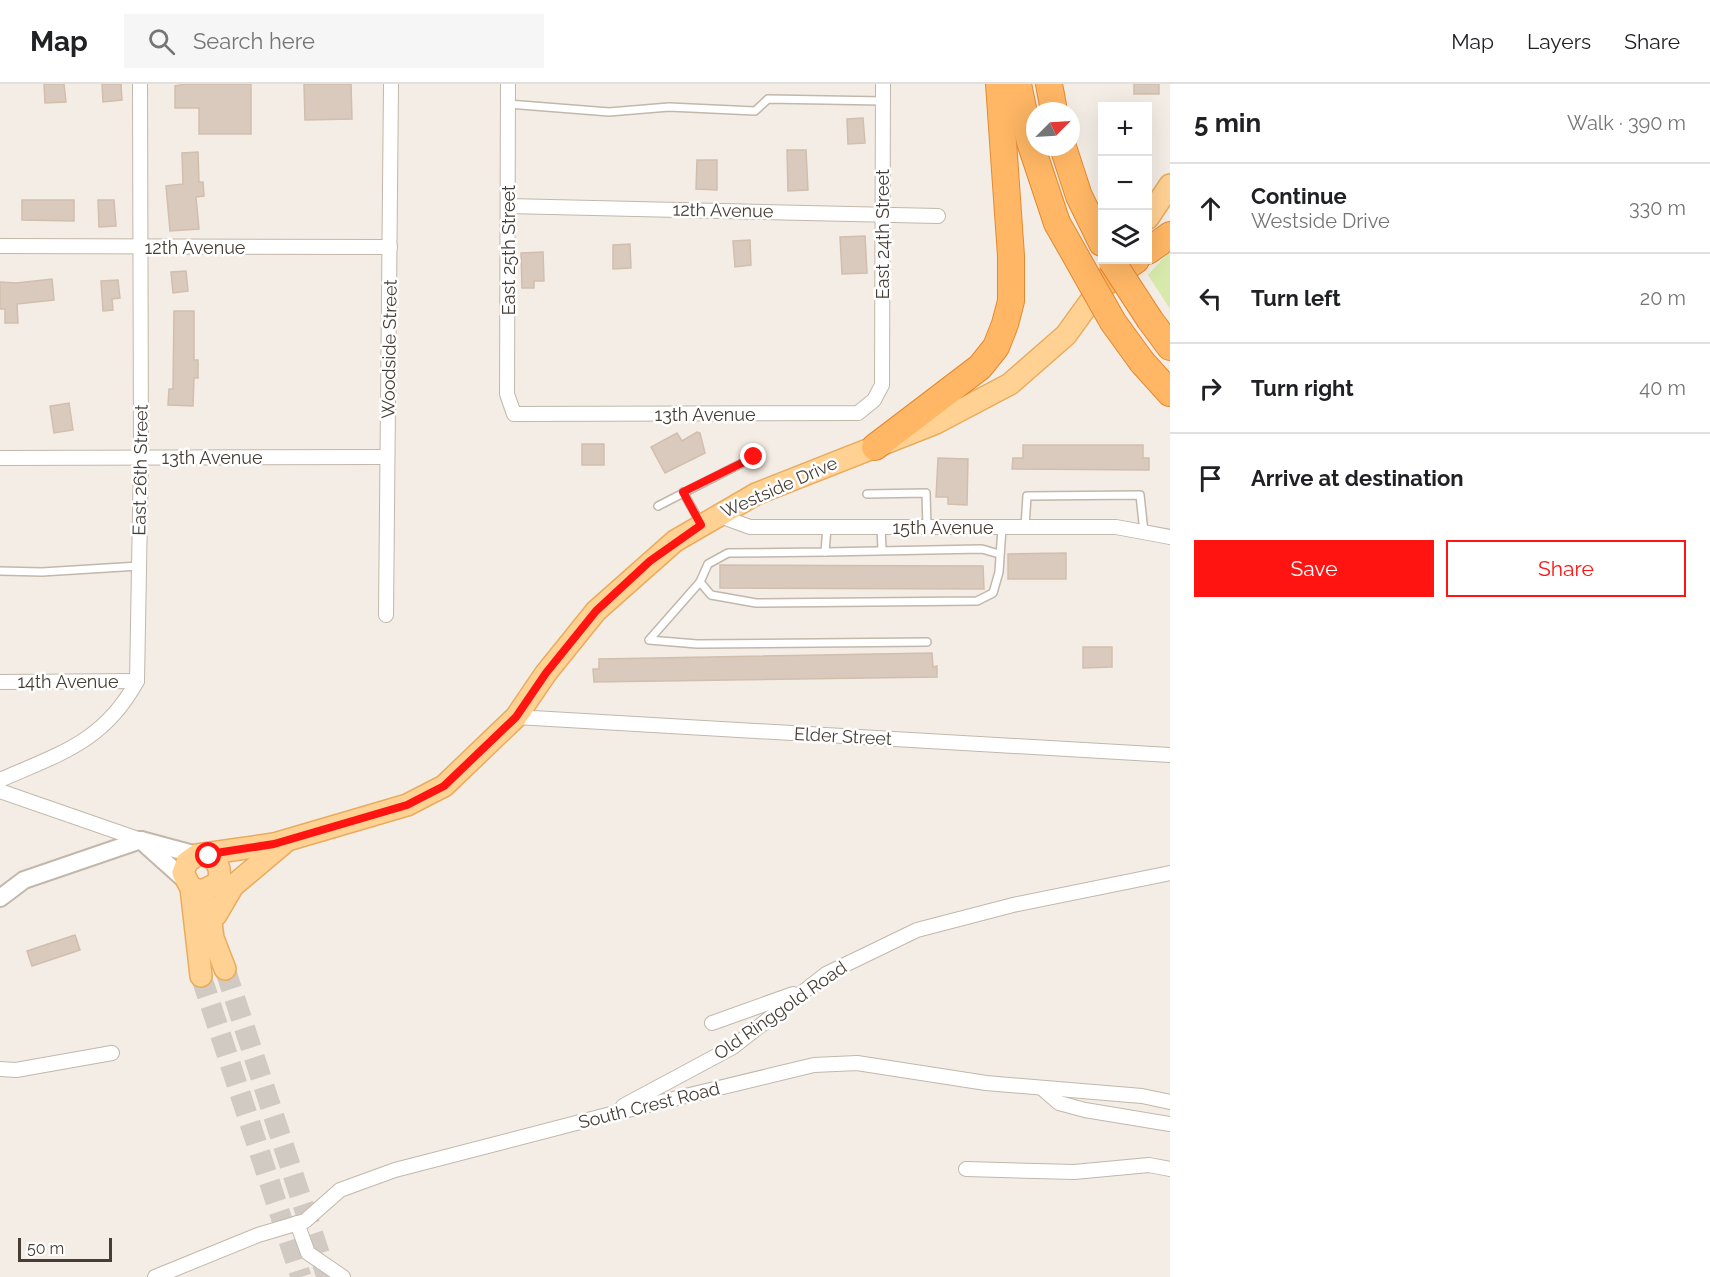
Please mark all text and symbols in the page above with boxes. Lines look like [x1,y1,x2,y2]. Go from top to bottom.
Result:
search box [124,14,544,68]
text: Map [30,25,88,58]
icon: search [145,25,178,58]
text: Search here [193,28,315,54]
text: Map [1451,29,1494,54]
text: Layers [1527,29,1591,54]
text: Share [1624,29,1680,54]
north arrow [1026,102,1080,156]
map controls [1098,102,1152,264]
button: + [1098,102,1152,156]
text: 5 min [1194,108,1261,138]
text: Walk · 390 m [1567,111,1686,135]
button: − [1098,156,1152,210]
street label: East 24th Street [872,169,893,299]
text: Continue [1251,183,1347,209]
street label: East 25th Street [498,185,519,315]
icon: ahead [1194,192,1227,225]
text: 330 m [1629,196,1686,220]
street label: 12th Avenue [672,199,774,221]
text: Westside Drive [1251,209,1390,233]
button: layers [1098,210,1152,264]
street label: 12th Avenue [145,237,246,258]
street label: Woodside Street [377,279,401,419]
icon: left [1194,282,1227,315]
text: Turn left [1251,285,1341,311]
text: 20 m [1640,286,1686,310]
icon: right [1194,372,1227,405]
text: Turn right [1251,375,1354,401]
text: 40 m [1639,376,1686,400]
street label: East 26th Street [128,404,152,536]
street label: 13th Avenue [654,404,756,425]
route end [740,443,766,469]
street label: 13th Avenue [161,447,263,468]
street label: Westside Drive [718,452,841,522]
icon: arrive [1194,462,1227,495]
text: Arrive at destination [1251,465,1464,491]
street label: 15th Avenue [892,517,994,538]
button: Save [1194,540,1434,597]
button: Share [1446,540,1686,597]
street label: 14th Avenue [17,671,119,692]
street label: Elder Street [794,723,892,749]
route start [195,842,221,868]
street label: Old Ringgold Road [710,956,850,1064]
street label: South Crest Road [576,1077,722,1133]
scale bar [18,1235,112,1262]
text: 50 m [27,1239,64,1258]

